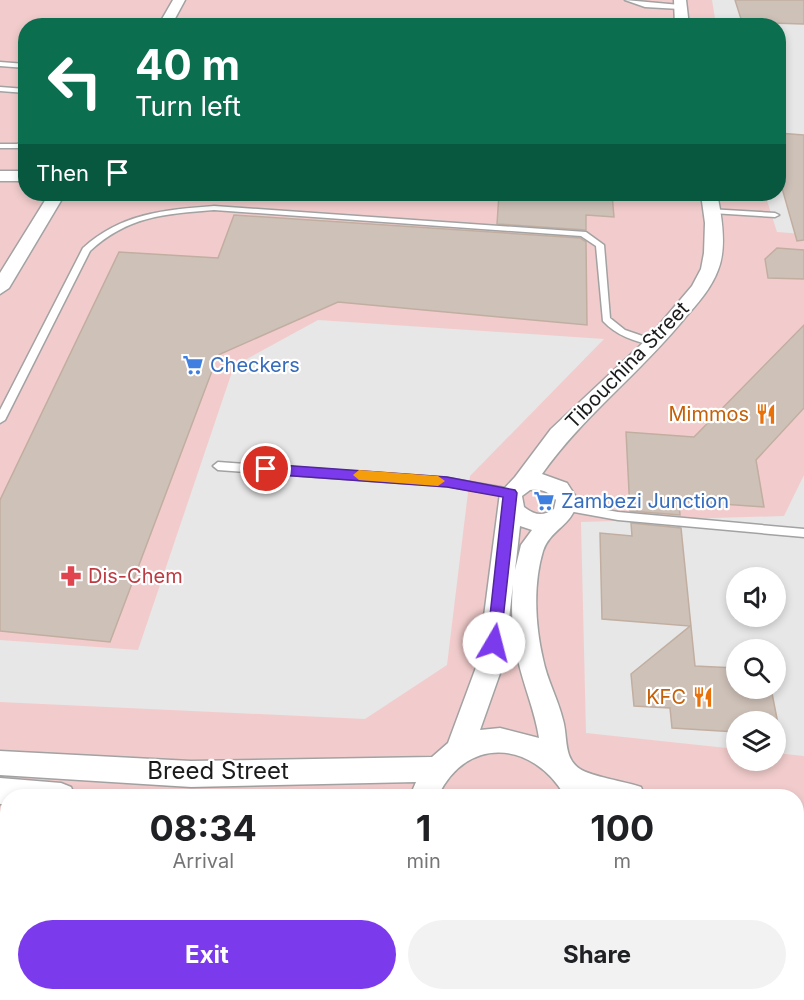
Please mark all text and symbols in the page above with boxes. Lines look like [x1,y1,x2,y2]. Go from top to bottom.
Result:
text: 40 m [135,39,240,90]
icon: left [36,42,114,120]
text: Turn left [135,90,241,123]
icon: arrive [101,156,134,189]
text: Then [36,160,89,186]
street label: Tibouchina Street [560,296,694,433]
supermarket icon: Checkers [181,353,205,377]
place label: Checkers [210,353,300,377]
place label: Mimmos [669,402,749,426]
restaurant icon: Mimmos [754,402,778,426]
pin [240,443,291,494]
icon: arrive [249,452,282,485]
supermarket icon: Zambezi Junction [532,489,556,513]
place label: Zambezi Junction [561,489,729,513]
pharmacy icon: Dis-Chem [59,564,83,588]
place label: Dis-Chem [88,564,183,588]
map controls [726,567,786,771]
button: sound [726,567,786,627]
position arrow [462,611,526,675]
button: search [726,639,786,699]
place label: KFC [646,685,686,709]
restaurant icon: KFC [691,685,715,709]
button: layers [726,711,786,771]
street label: Breed Street [147,756,289,785]
text: 08:34 [150,806,257,850]
text: 1 [416,806,431,850]
text: 100 [590,806,654,850]
text: Arrival [172,849,234,873]
text: min [407,849,441,873]
text: m [614,849,631,873]
button: Exit [18,920,396,989]
button: Share [408,920,786,989]

